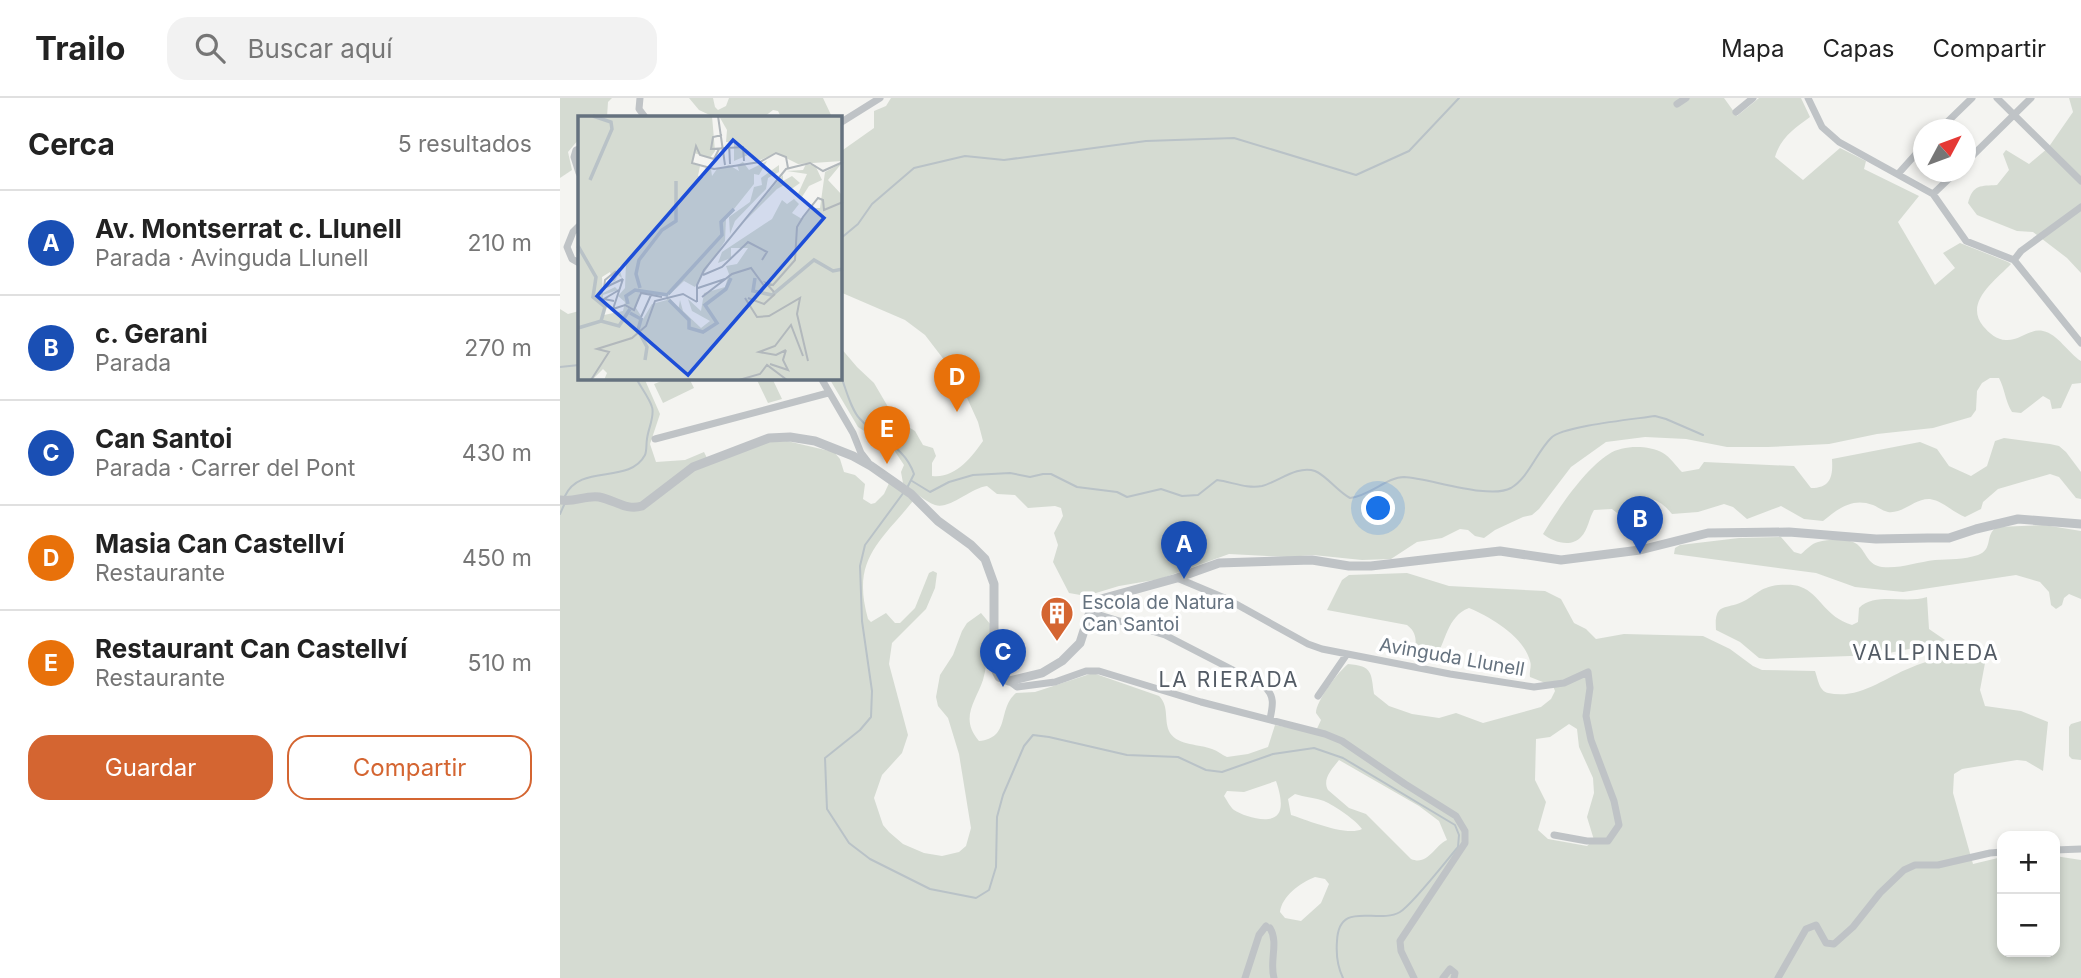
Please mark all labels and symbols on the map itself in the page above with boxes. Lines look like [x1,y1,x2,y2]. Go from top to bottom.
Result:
inset map [578,116,842,380]
north arrow [1913,119,1976,182]
pin: D [934,354,980,412]
pin: E [864,406,910,464]
your location [1361,491,1395,525]
pin: B [1617,496,1663,554]
pin: A [1161,521,1207,579]
place label: Escola de Natura Can Santoi [1082,591,1235,636]
building icon: Escola de Natura Can Santoi [1038,594,1076,643]
pin: C [980,629,1026,687]
street label: Avinguda Llunell [1378,633,1526,681]
district label: VALLPINEDA [1852,640,2000,665]
district label: LA RIERADA [1159,667,1299,692]

